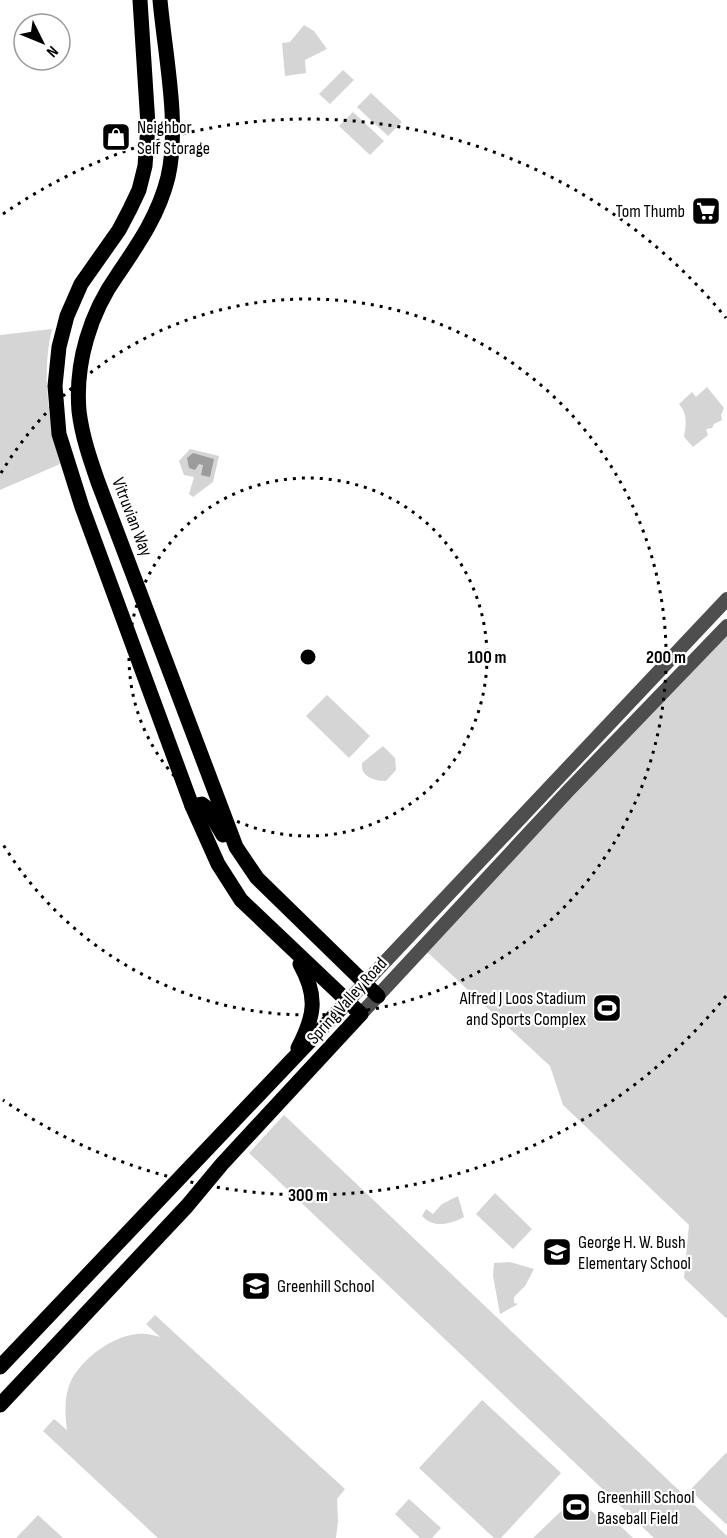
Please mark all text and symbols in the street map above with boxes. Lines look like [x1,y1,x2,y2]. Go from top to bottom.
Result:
north arrow [12,12,72,72]
text: N [42,42,62,61]
place label: Neighbor Self Storage [137,117,210,159]
shop icon: Neighbor Self Storage [100,121,132,153]
supermarket icon: Tom Thumb [690,195,722,227]
place label: Tom Thumb [616,201,685,222]
street label: Vitruvian Way [107,475,157,559]
centre of rings [298,647,318,667]
text: 100 m [468,647,507,668]
text: 200 m [646,647,686,668]
street label: Spring Valley Road [303,953,391,1049]
place label: Alfred J Loos Stadium and Sports Complex [459,988,586,1030]
sports icon: Alfred J Loos Stadium and Sports Complex [591,992,623,1024]
text: 300 m [288,1185,328,1206]
place label: George H. W. Bush Elementary School [578,1232,691,1274]
school or university icon: George H. W. Bush Elementary School [541,1236,573,1268]
school or university icon: Greenhill School [240,1270,272,1302]
place label: Greenhill School [277,1276,375,1297]
place label: Greenhill School Baseball Field [597,1487,695,1529]
sports icon: Greenhill School Baseball Field [560,1491,592,1523]

